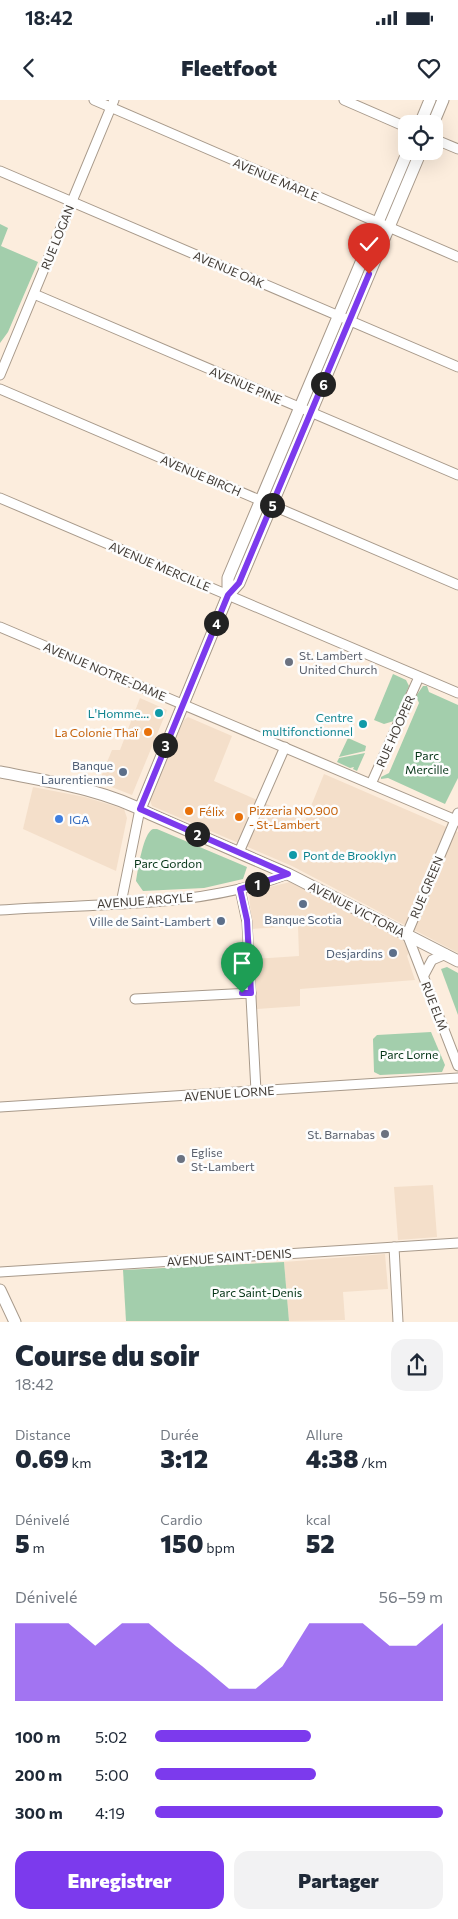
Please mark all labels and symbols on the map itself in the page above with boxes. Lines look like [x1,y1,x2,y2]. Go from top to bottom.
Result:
street label: AVENUE MAPLE [231,155,321,203]
street label: RUE LOGAN [38,203,76,271]
pin [348,223,390,274]
street label: AVENUE OAK [191,248,267,290]
street label: AVENUE PINE [208,364,284,406]
pin: 6 [310,372,336,396]
street label: AVENUE BIRCH [159,452,243,498]
pin: 5 [260,492,284,518]
street label: AVENUE MERCILLE [107,538,213,594]
pin: 4 [204,610,228,636]
street label: AVENUE NOTRE-DAME [42,639,168,703]
place label: St. Lambert United Church [299,648,377,676]
marker: St. Lambert United Church [283,656,295,668]
street label: RUE HOOPER [373,693,417,769]
place label: L'Homme... [88,706,149,720]
marker: L'Homme... [153,707,165,719]
place label: Centre multifonctionnel [262,710,353,738]
marker: Centre multifonctionnel [357,718,369,730]
place label: La Colonie Thaï [54,725,139,739]
marker: La Colonie Thaï [142,726,154,738]
pin: 3 [152,732,178,758]
park label: Parc Mercille [405,748,449,776]
place label: Banque Laurentienne [41,758,113,786]
marker: Banque Laurentienne [117,766,129,778]
place label: Pizzeria NO.900 - St-Lambert [249,803,339,831]
place label: Félix [199,804,225,818]
marker: Félix [183,805,195,817]
marker: Pizzeria NO.900 - St-Lambert [233,811,245,823]
place label: IGA [69,812,89,826]
marker: IGA [53,813,65,825]
pin: 2 [184,822,210,846]
place label: Pont de Brooklyn [303,848,396,862]
marker: Pont de Brooklyn [287,849,299,861]
street label: RUE GREEN [407,854,445,920]
park label: Parc Gordon [134,856,202,870]
pin: 1 [244,872,270,896]
street label: AVENUE VICTORIA [306,879,408,939]
street label: AVENUE ARGYLE [96,890,194,910]
marker: Banque Scotia [297,898,309,910]
place label: Banque Scotia [264,912,342,926]
place label: Ville de Saint-Lambert [89,914,211,928]
marker: Ville de Saint-Lambert [215,915,227,927]
pin [221,942,263,993]
place label: Desjardins [326,946,383,960]
marker: Desjardins [387,947,399,959]
street label: RUE ELM [419,979,451,1033]
park label: Parc Lorne [380,1047,438,1061]
street label: AVENUE LORNE [183,1083,275,1103]
place label: St. Barnabas [307,1127,375,1141]
marker: St. Barnabas [379,1128,391,1140]
place label: Eglise St-Lambert [191,1145,255,1173]
marker: Eglise St-Lambert [175,1153,187,1165]
street label: AVENUE SAINT-DENIS [166,1246,292,1268]
park label: Parc Saint-Denis [212,1285,302,1299]

